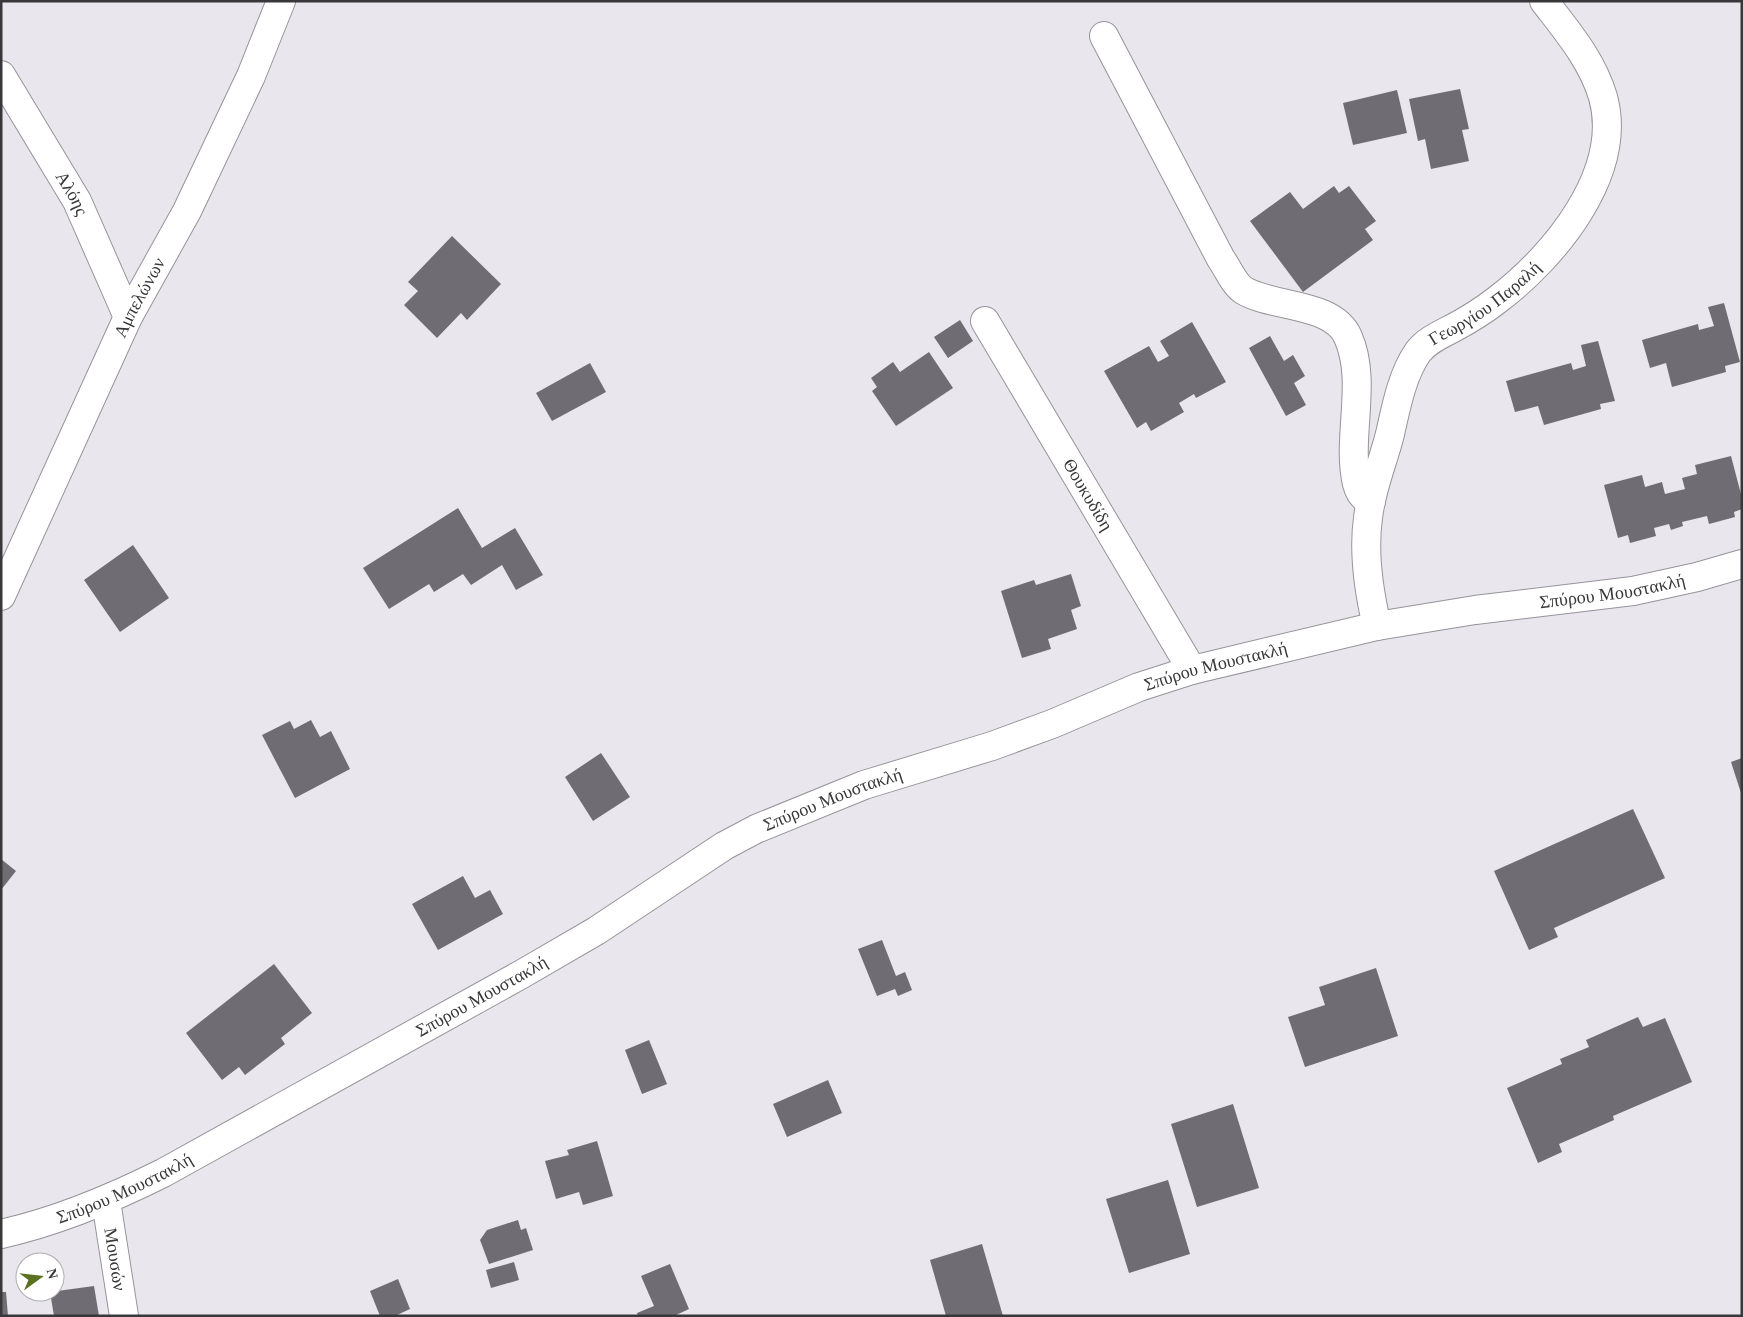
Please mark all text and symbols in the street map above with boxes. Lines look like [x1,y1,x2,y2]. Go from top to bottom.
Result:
street label: Αλόης [51,168,92,218]
street label: Αμπελώνων [110,254,169,341]
street label: Γεωργίου Παραλή [1425,257,1545,349]
street label: Θουκυδίδη [1059,455,1117,534]
street label: Σπύρου Μουστακλή [1538,570,1687,612]
street label: Σπύρου Μουστακλή [1142,638,1289,695]
street label: Σπύρου Μουστακλή [760,764,905,835]
street label: Σπύρου Μουστακλή [413,951,551,1041]
street label: Σπύρου Μουστακλή [54,1149,196,1228]
street label: Μουσών [100,1226,130,1292]
north arrow [15,1252,65,1302]
text: N [44,1267,61,1281]

